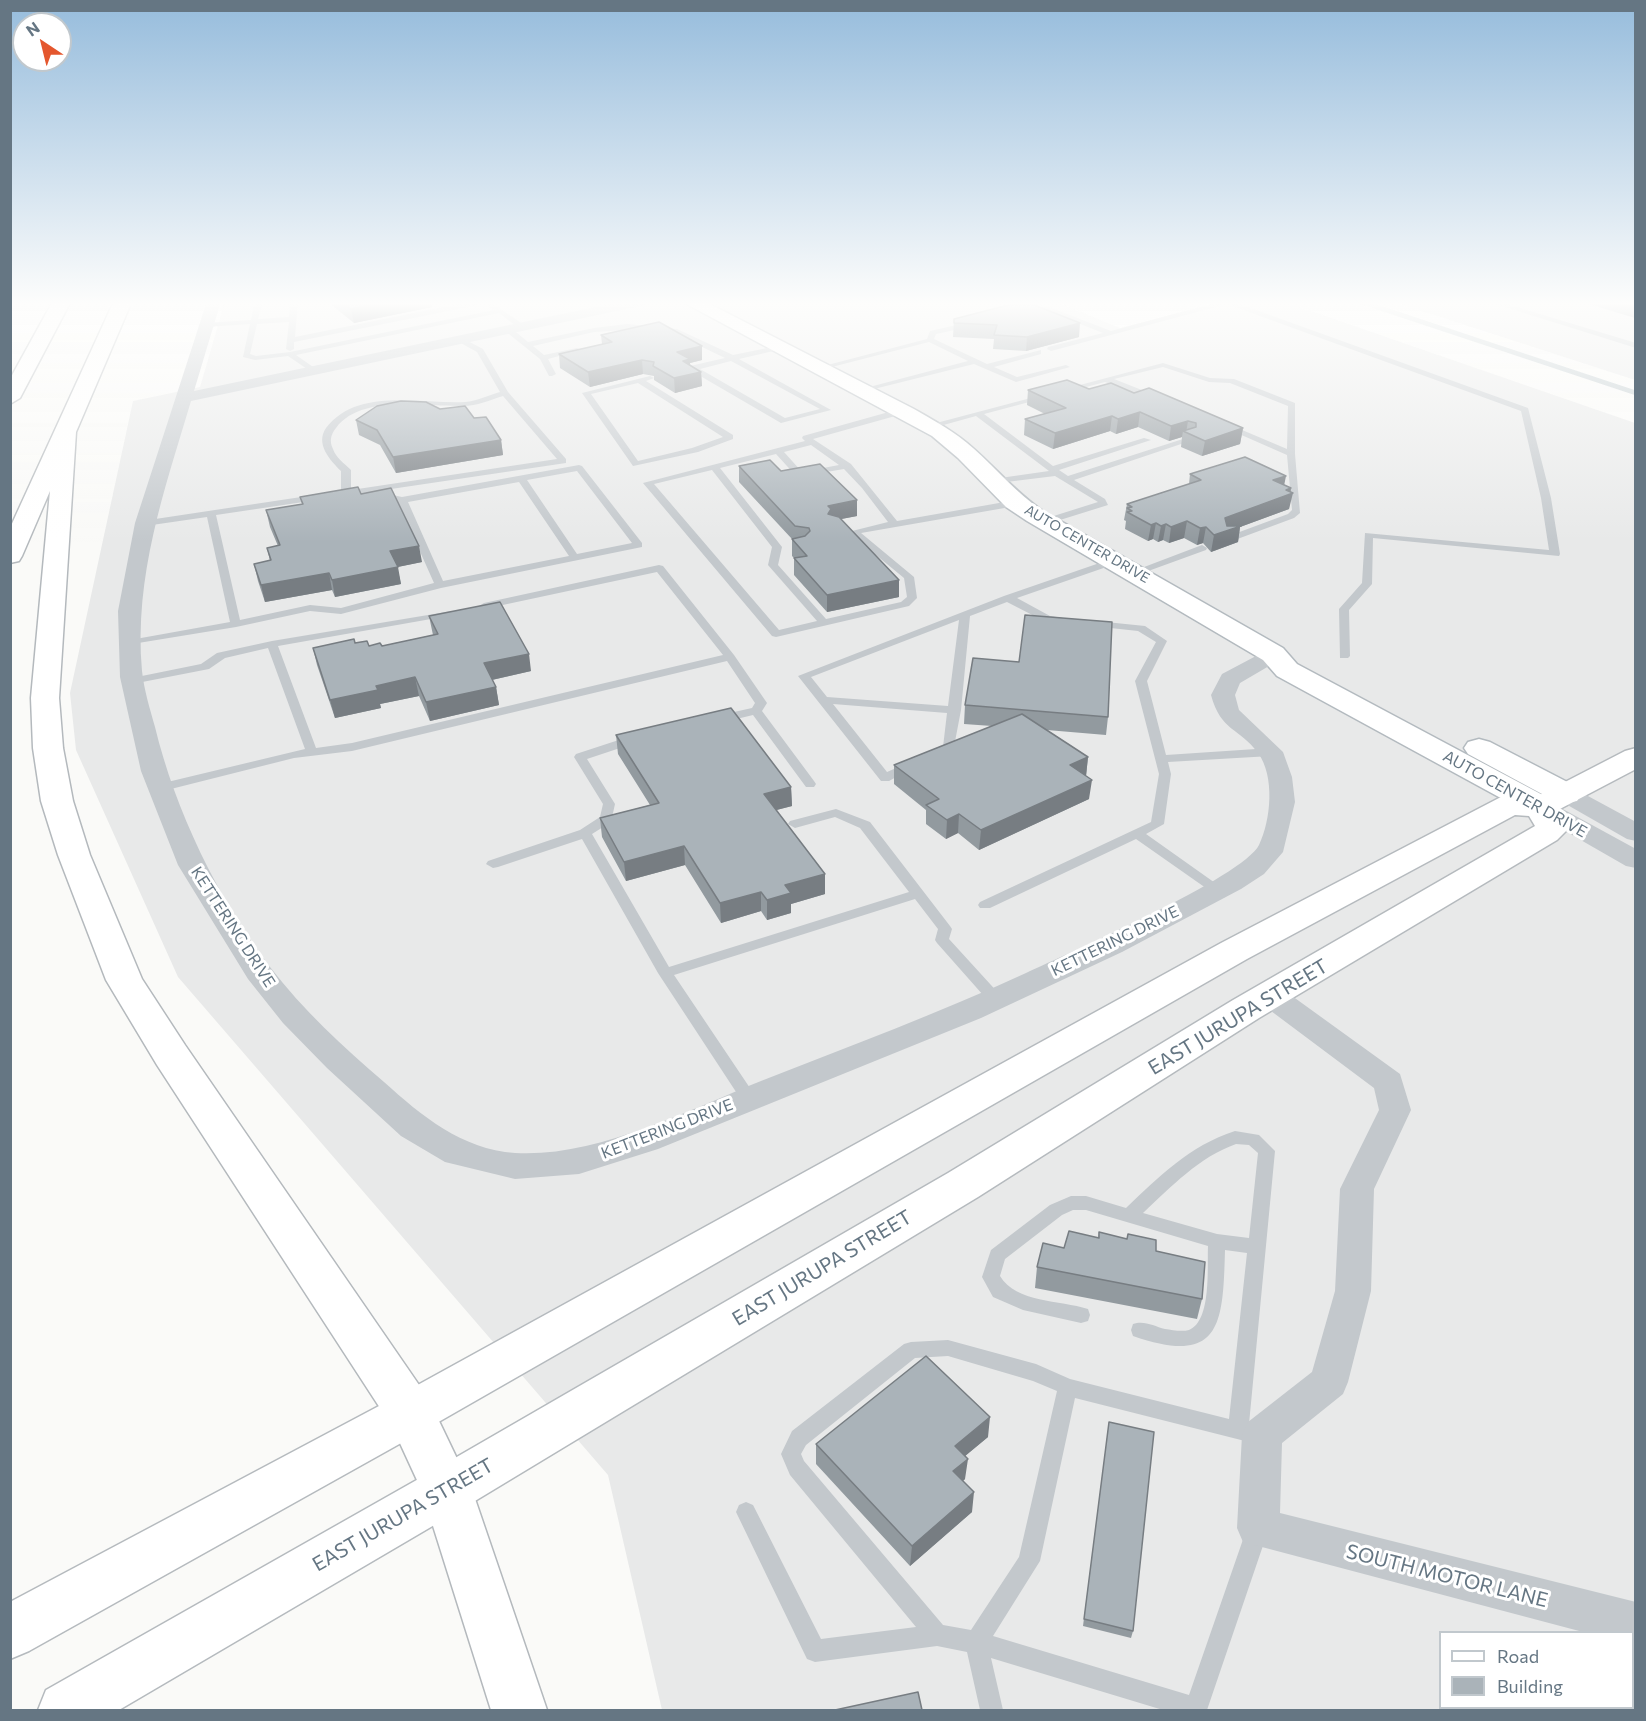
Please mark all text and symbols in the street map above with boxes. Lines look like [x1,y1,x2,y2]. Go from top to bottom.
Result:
north arrow [12,12,72,72]
text: N [22,17,43,40]
street label: AUTO CENTER DRIVE [1022,501,1152,587]
street label: AUTO CENTER DRIVE [1440,746,1590,842]
street label: KETTERING DRIVE [187,863,279,991]
street label: KETTERING DRIVE [1048,902,1182,980]
street label: EAST JURUPA STREET [1144,954,1332,1080]
street label: KETTERING DRIVE [598,1095,736,1163]
street label: EAST JURUPA STREET [728,1205,916,1331]
street label: EAST JURUPA STREET [308,1453,498,1577]
street label: SOUTH MOTOR LANE [1344,1539,1550,1613]
legend [1439,1631,1634,1709]
text: Road [1497,1645,1539,1667]
text: Building [1497,1675,1563,1697]

